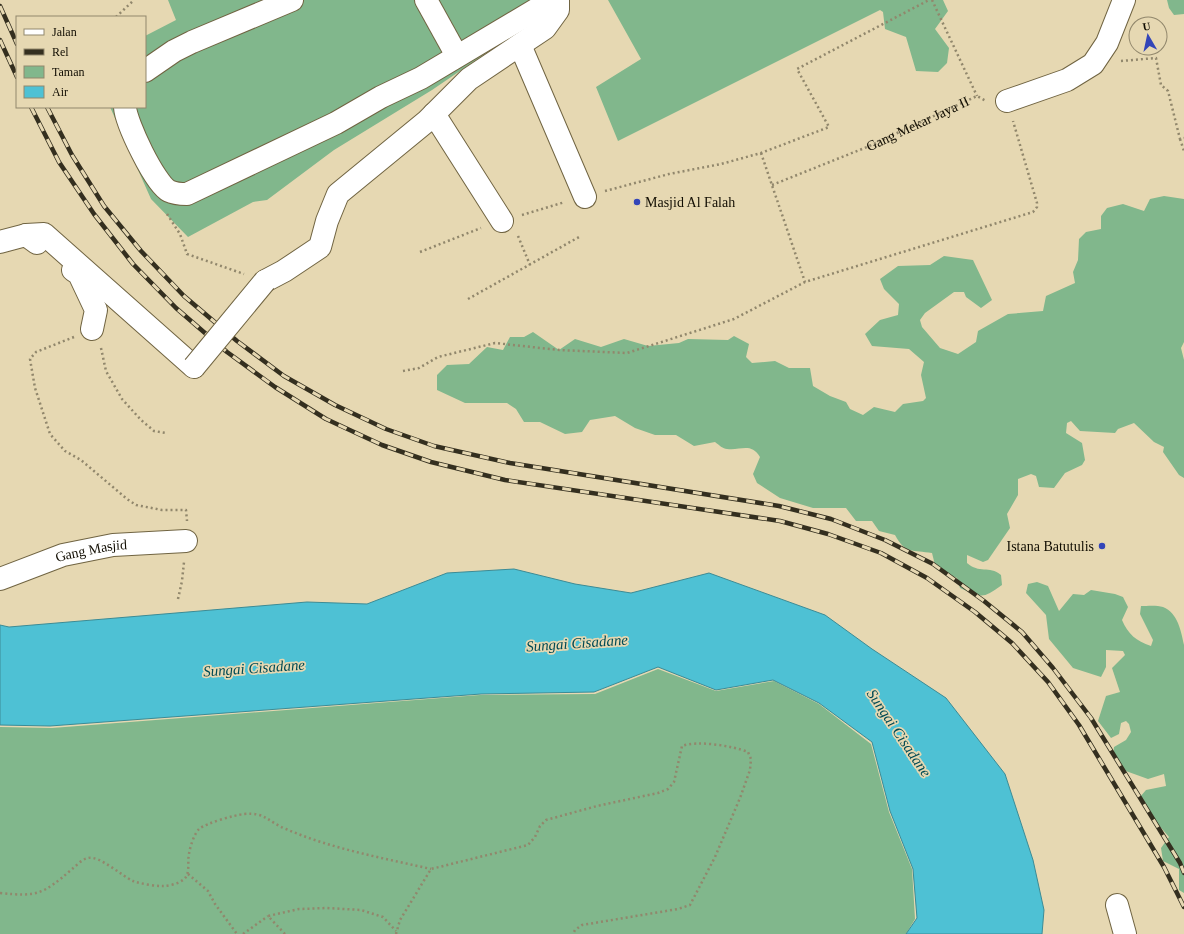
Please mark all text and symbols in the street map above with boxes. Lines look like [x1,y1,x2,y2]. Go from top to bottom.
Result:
legend [16,16,146,108]
north arrow [1128,16,1168,56]
text: U [1142,20,1151,33]
text: Jalan [52,25,77,39]
text: Rel [52,45,69,59]
text: Taman [52,65,84,79]
text: Air [52,85,68,99]
street label: Gang Mekar Jaya II [864,94,972,154]
place label: Masjid Al Falah [645,195,735,210]
marker: Masjid Al Falah [632,197,642,207]
street label: Gang Masjid [53,537,127,565]
place label: Istana Batutulis [1007,539,1094,554]
marker: Istana Batutulis [1097,541,1107,551]
water label: Sungai Cisadane [526,631,629,655]
water label: Sungai Cisadane [203,656,306,680]
water label: Sungai Cisadane [864,686,934,780]

